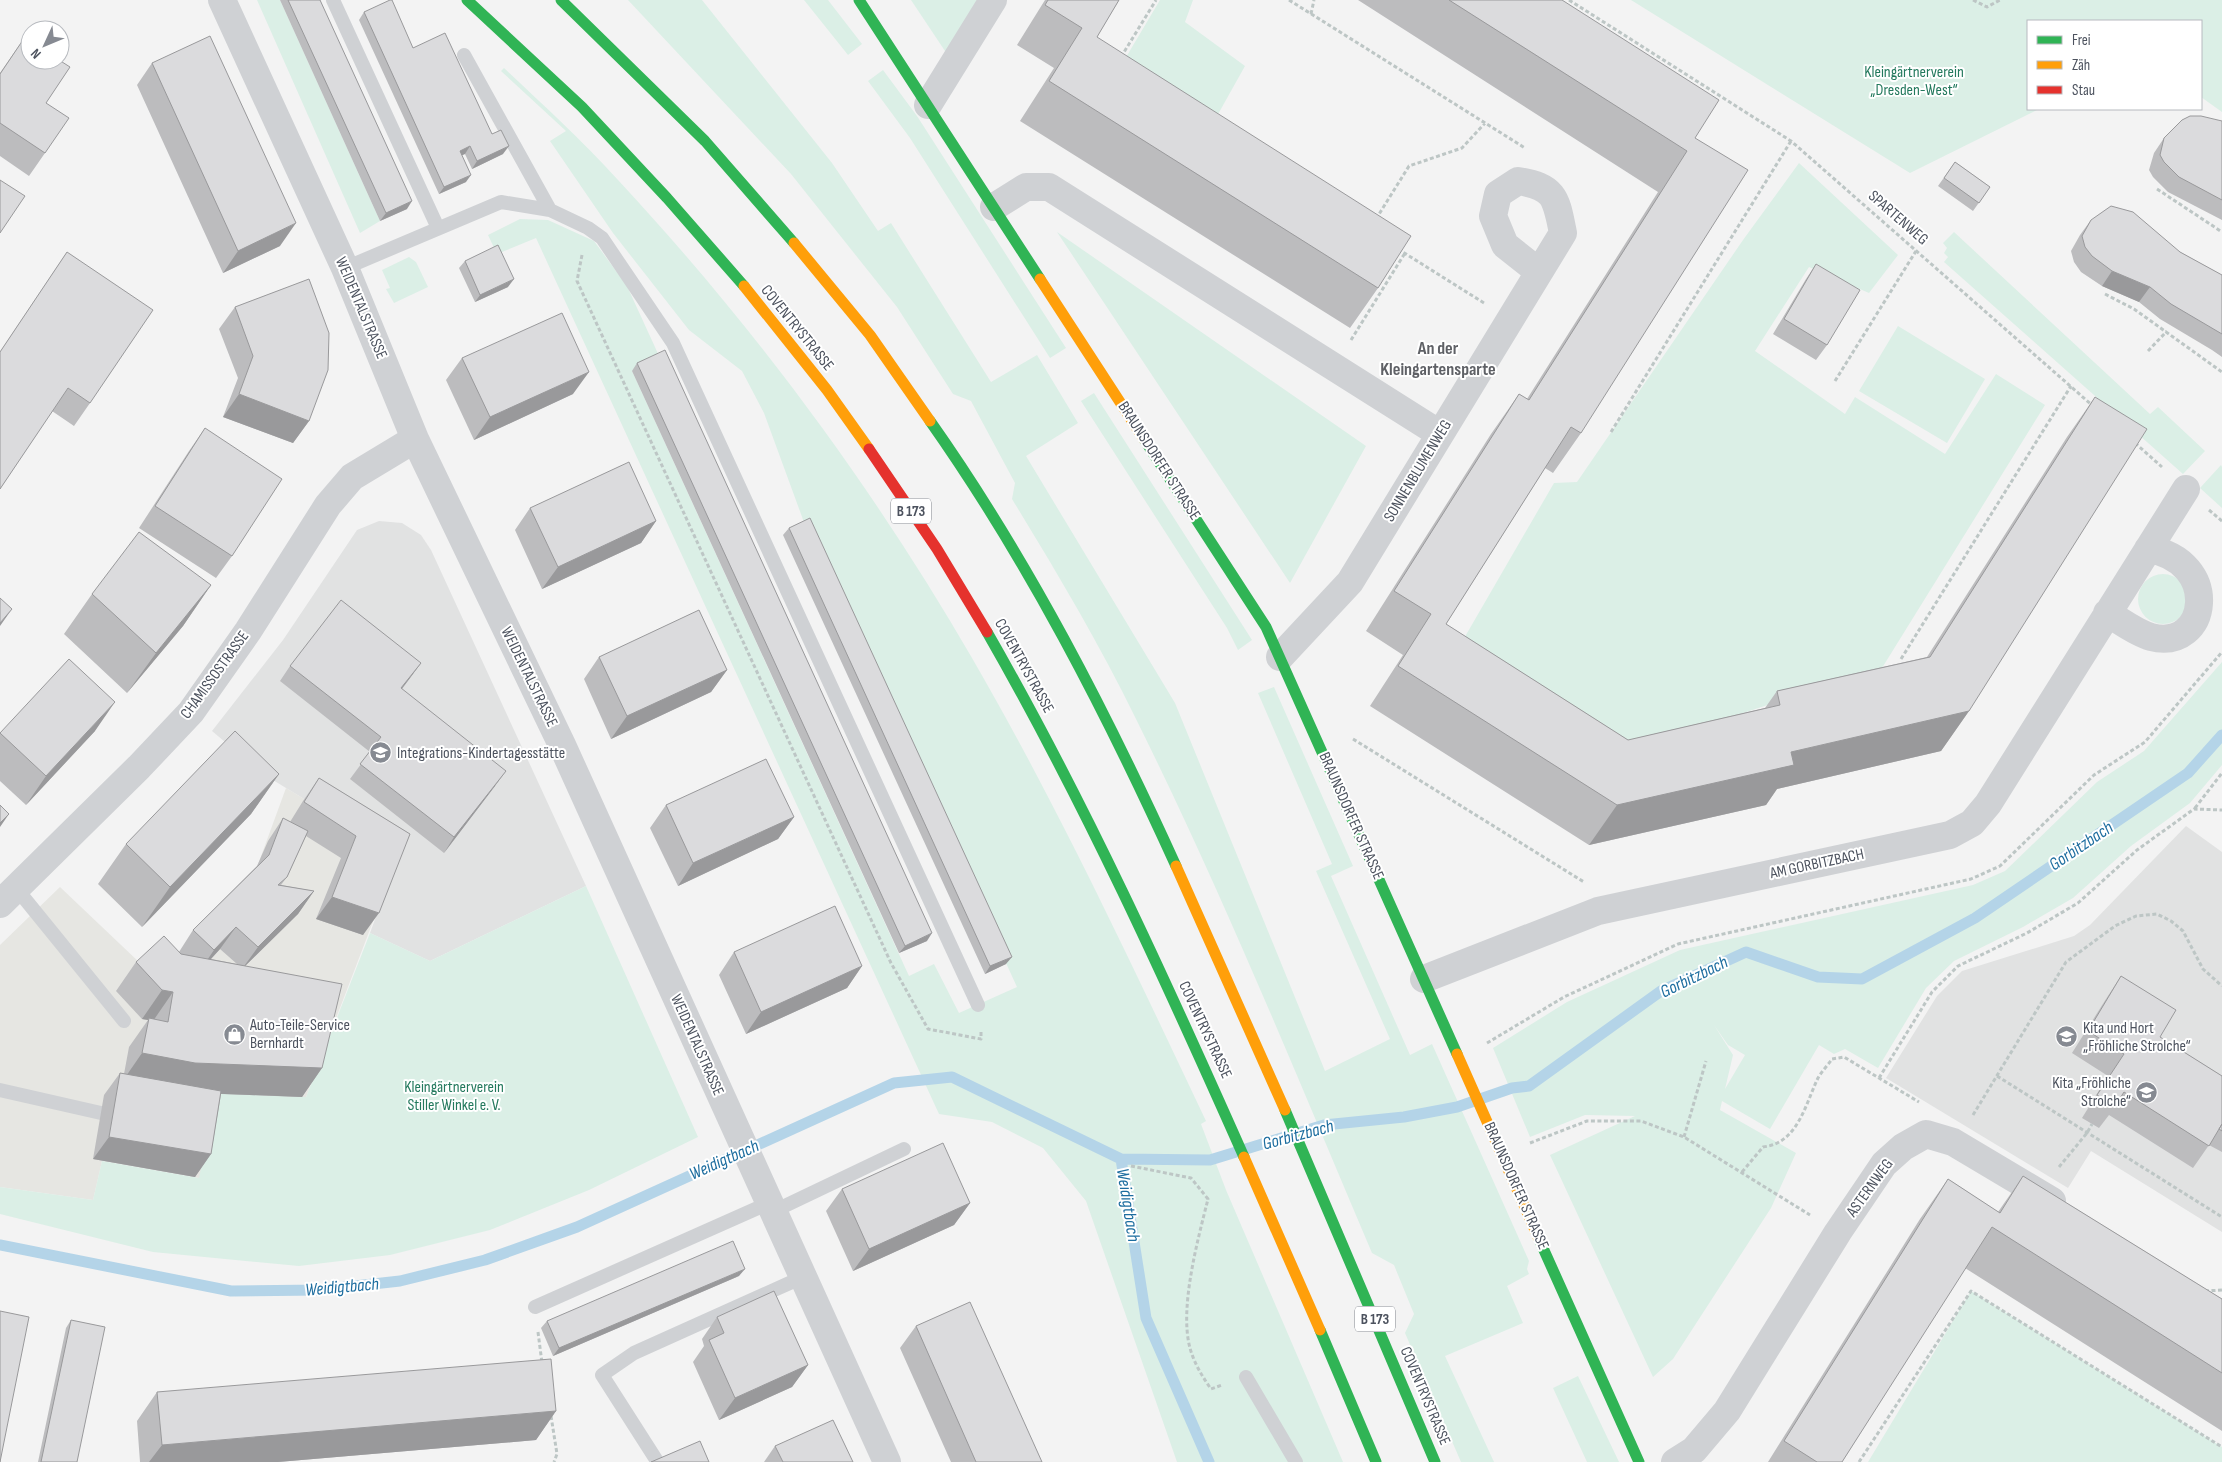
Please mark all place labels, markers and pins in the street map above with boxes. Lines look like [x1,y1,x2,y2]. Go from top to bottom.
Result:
school or university icon: Integrations-Kindertagesstätte [369,741,393,765]
place label: Integrations-Kindertagesstätte [397,744,565,763]
place label: Auto-Teile-Service Bernhardt [249,1016,350,1053]
place label: Kita und Hort „Fröhliche Strolche“ [2083,1019,2191,1056]
shop icon: Auto-Teile-Service Bernhardt [222,1022,246,1046]
school or university icon: Kita und Hort „Fröhliche Strolche“ [2055,1025,2079,1049]
place label: Kita „Fröhliche Strolche“ [2052,1074,2131,1111]
school or university icon: Kita „Fröhliche Strolche“ [2135,1080,2159,1104]

